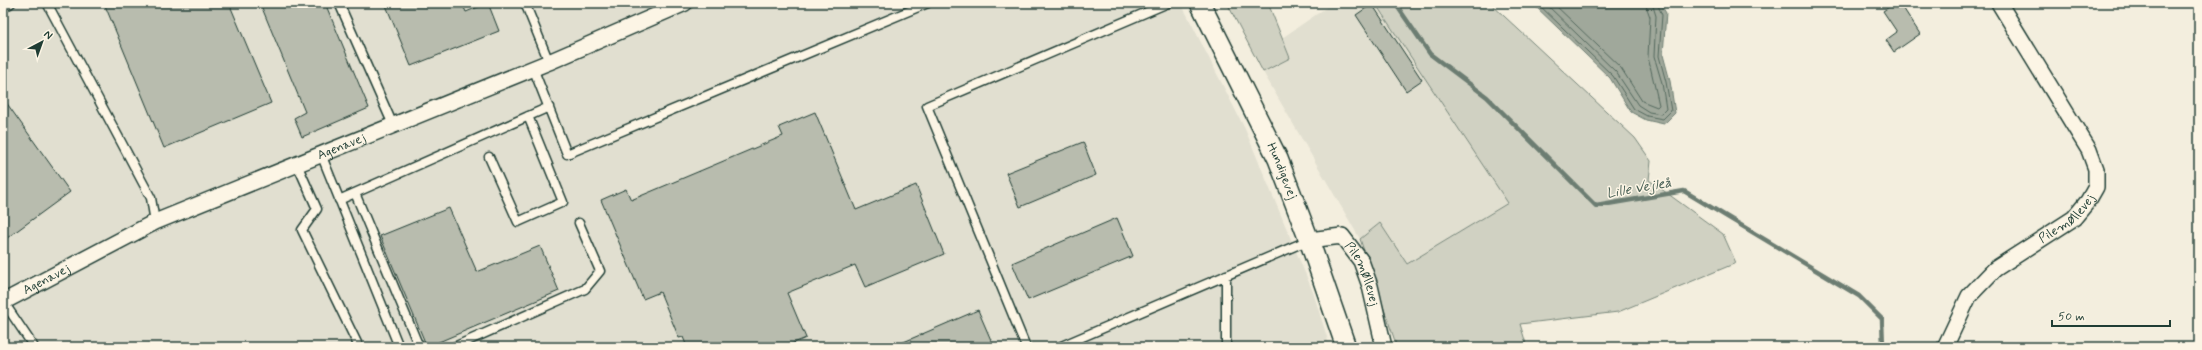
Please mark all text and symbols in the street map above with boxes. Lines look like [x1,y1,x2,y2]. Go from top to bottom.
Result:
north arrow [22,22,62,62]
text: N [41,28,55,43]
street label: Agenavej [315,129,368,164]
street label: Hundigevej [1263,140,1301,202]
water label: Lille Vejleå [1605,173,1673,203]
street label: Pilemøllevej [2035,191,2099,247]
street label: Pilemøllevej [1341,238,1383,308]
street label: Agenavej [20,260,73,299]
scale bar [2052,302,2170,328]
text: 50 m [2058,309,2085,325]

